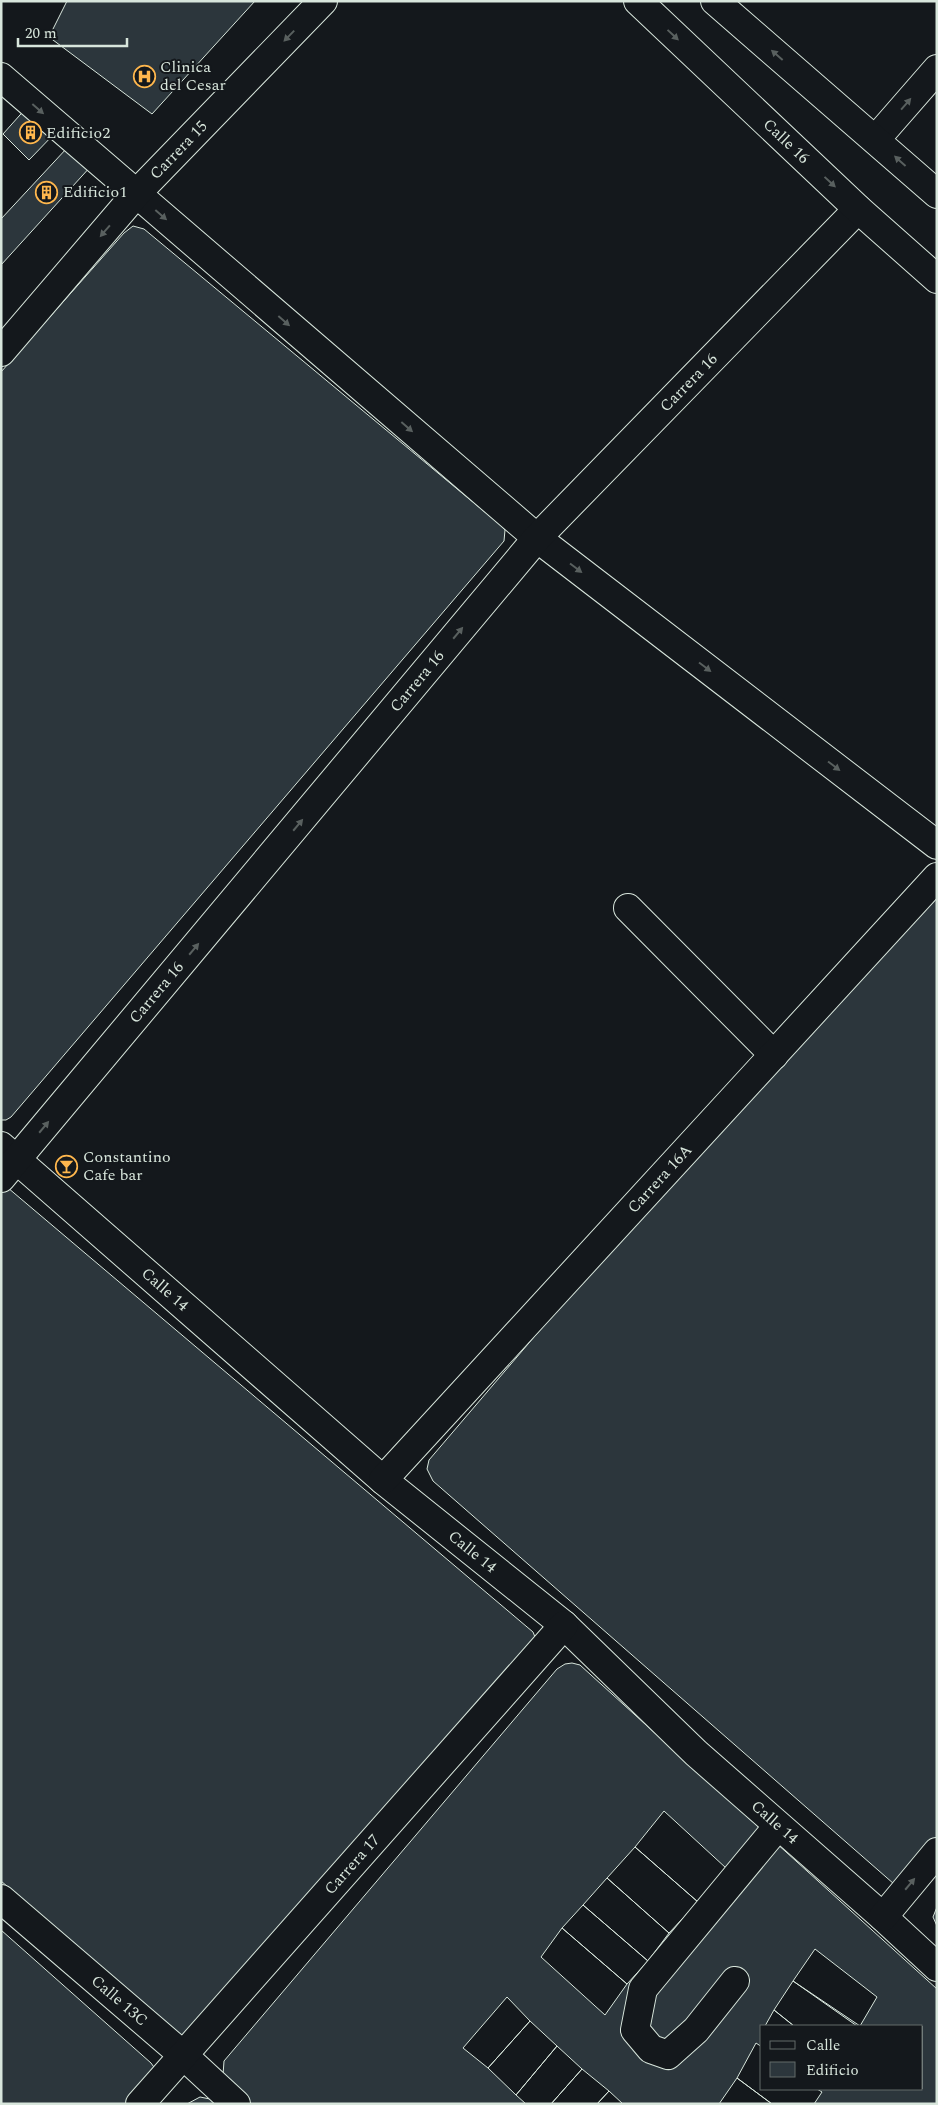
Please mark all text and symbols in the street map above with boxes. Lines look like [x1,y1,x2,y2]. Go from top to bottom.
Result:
scale bar [18,15,126,47]
text: 20 m [25,22,57,45]
one-way arrow [667,29,679,41]
one-way arrow [283,30,295,42]
one-way arrow [772,49,784,61]
place label: Clinica del Cesar [160,55,226,97]
hospital icon: Clinica del Cesar [132,64,156,88]
one-way arrow [900,99,912,111]
one-way arrow [31,103,44,114]
street label: Calle 16 [757,113,815,169]
street label: Carrera 15 [144,115,213,185]
building icon: Edificio2 [18,121,42,145]
place label: Edificio2 [46,121,110,145]
one-way arrow [895,155,907,167]
one-way arrow [823,176,835,188]
building icon: Edificio1 [35,180,59,204]
place label: Edificio1 [63,180,127,204]
one-way arrow [155,209,167,220]
one-way arrow [99,224,111,236]
one-way arrow [278,315,290,327]
street label: Carrera 16 [654,348,723,418]
one-way arrow [401,421,414,432]
one-way arrow [569,563,583,573]
one-way arrow [453,627,464,640]
street label: Carrera 16 [384,645,450,717]
one-way arrow [698,662,712,672]
one-way arrow [827,761,841,771]
one-way arrow [292,819,304,831]
one-way arrow [188,943,199,956]
street label: Carrera 16 [123,956,189,1029]
one-way arrow [39,1121,50,1134]
street label: Carrera 16A [622,1139,698,1219]
place label: Constantino Cafe bar [83,1145,171,1187]
bar icon: Constantino Cafe bar [55,1154,79,1178]
street label: Calle 14 [136,1262,194,1317]
street label: Calle 14 [443,1525,502,1579]
street label: Calle 14 [746,1794,804,1850]
street label: Carrera 17 [318,1829,386,1900]
one-way arrow [904,1878,915,1891]
street label: Calle 13C [86,1969,153,2032]
legend [760,2025,923,2090]
text: Calle [806,2034,840,2057]
text: Edificio [806,2059,859,2082]

